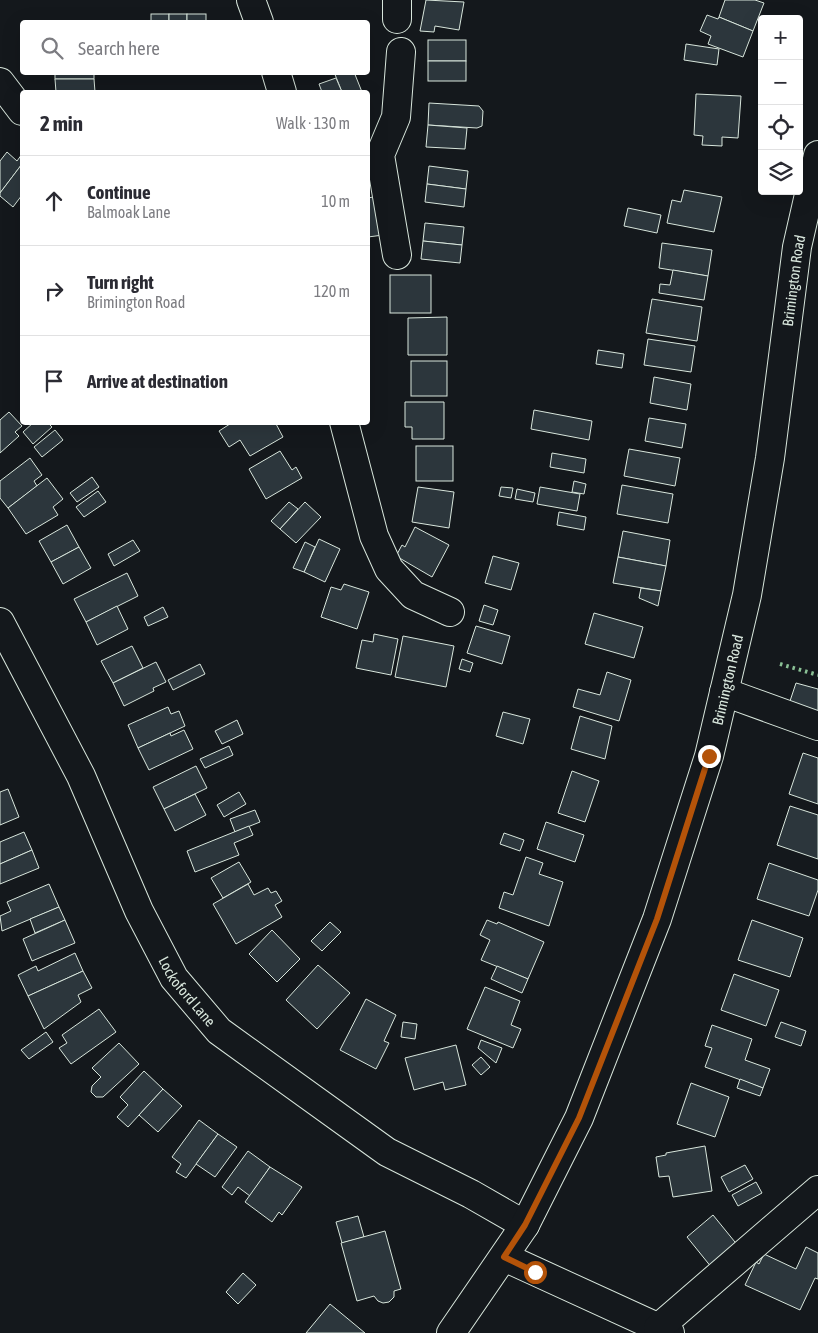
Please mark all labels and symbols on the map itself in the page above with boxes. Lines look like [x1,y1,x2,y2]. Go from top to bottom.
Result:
street label: Brimington Road [778,233,808,327]
street label: Brimington Road [708,633,746,727]
route end [698,745,721,768]
street label: Lockoford Lane [156,953,220,1030]
route start [524,1261,547,1284]

